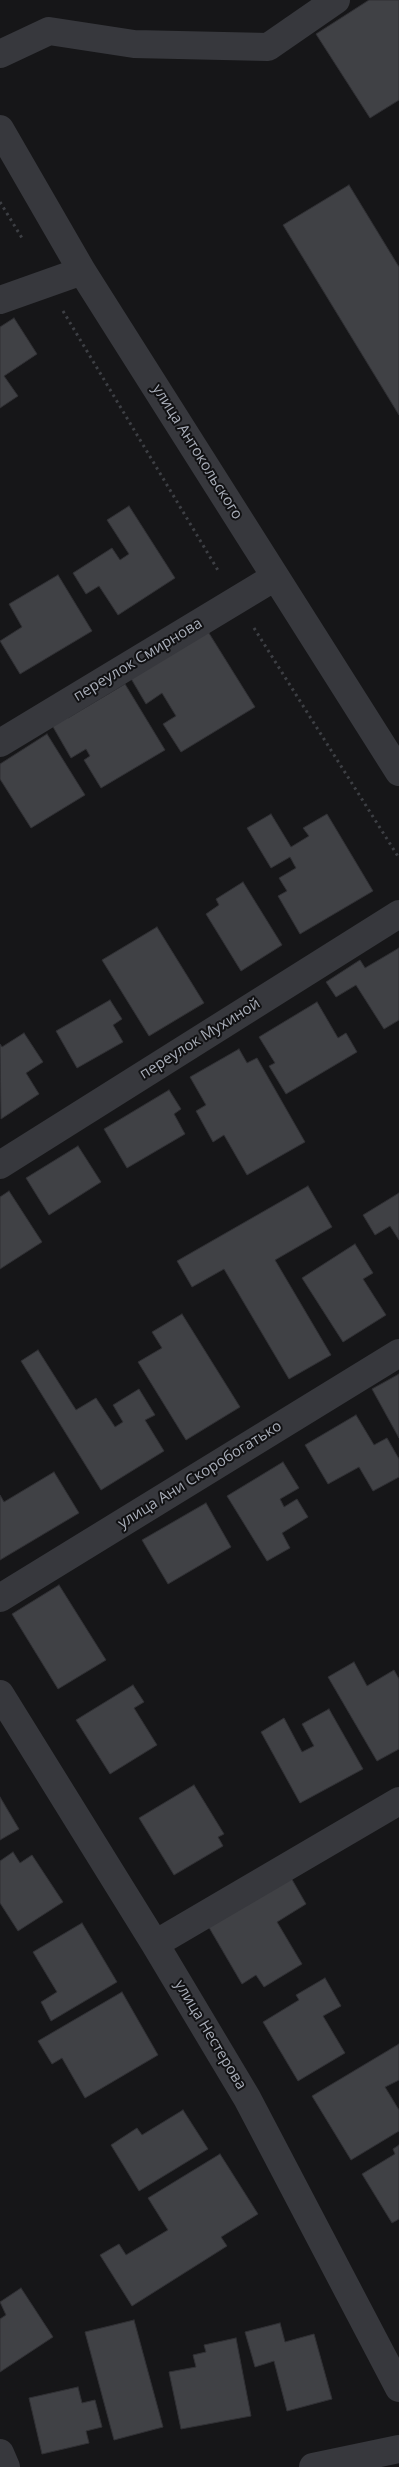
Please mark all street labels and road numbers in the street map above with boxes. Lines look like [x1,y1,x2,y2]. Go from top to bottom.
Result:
street label: улица Антокольского [148,381,246,523]
street label: переулок Смирнова [70,615,206,705]
street label: переулок Мухиной [136,995,264,1083]
street label: улица Ани Скоробогатько [115,1417,285,1533]
street label: улица Нестерова [170,1977,250,2093]

